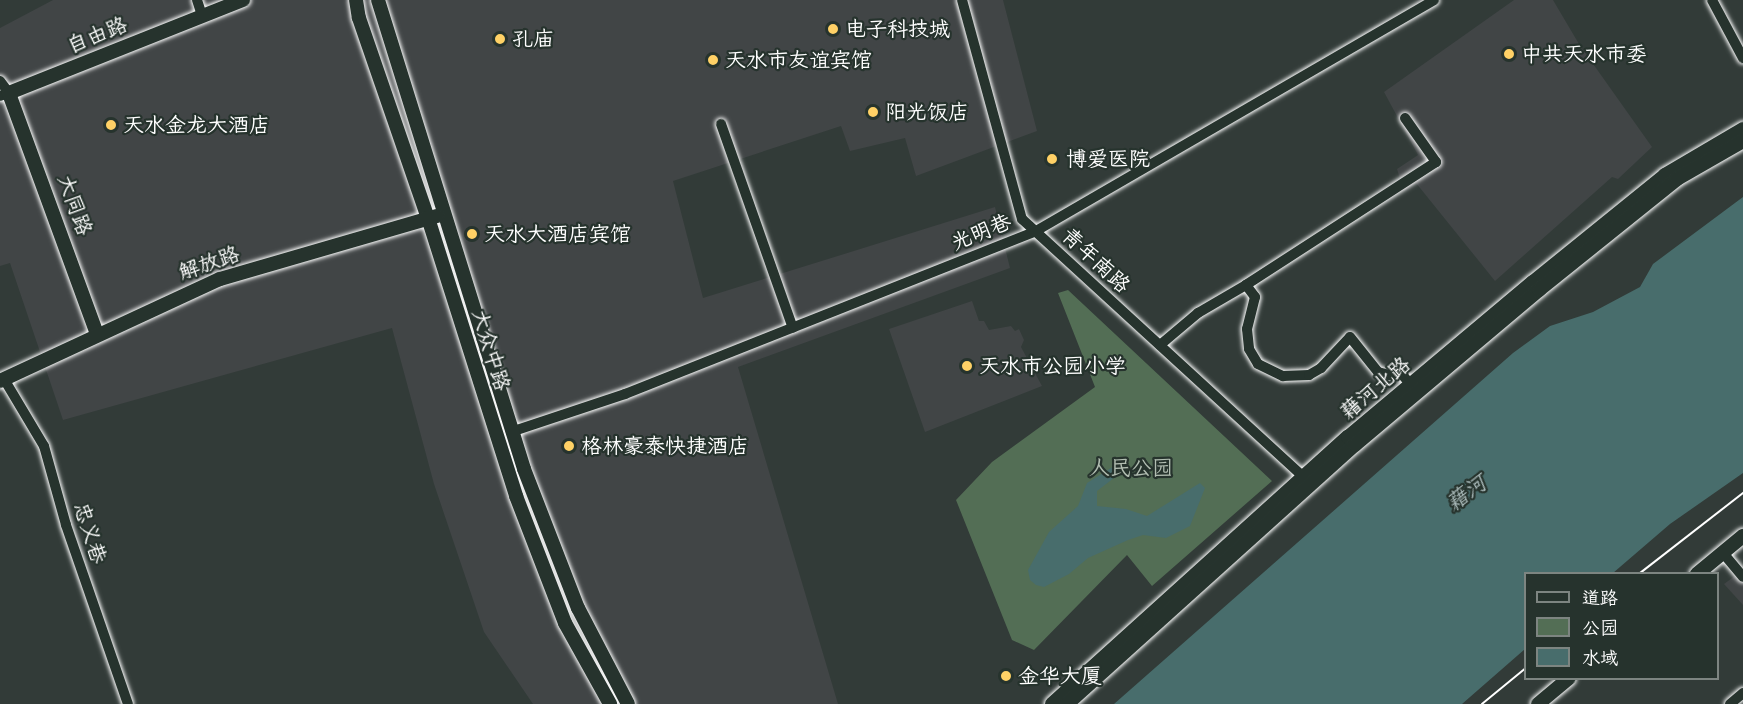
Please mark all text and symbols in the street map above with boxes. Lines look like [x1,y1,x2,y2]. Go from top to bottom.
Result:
street label: 自由路 [63,12,131,58]
place label: 电子科技城 [845,16,950,42]
marker: 电子科技城 [826,22,840,36]
place label: 孔庙 [512,26,554,52]
marker: 孔庙 [493,32,507,46]
place label: 中共天水市委 [1521,41,1647,67]
place label: 天水市友谊宾馆 [725,47,872,73]
marker: 中共天水市委 [1502,47,1516,61]
marker: 天水市友谊宾馆 [706,53,720,67]
place label: 阳光饭店 [885,99,969,125]
marker: 阳光饭店 [866,105,880,119]
place label: 天水金龙大酒店 [123,112,270,138]
marker: 天水金龙大酒店 [104,118,118,132]
place label: 博爱医院 [1066,146,1150,172]
marker: 博爱医院 [1043,150,1061,168]
street label: 大同路 [52,171,98,239]
street label: 光明巷 [947,209,1015,255]
place label: 天水大酒店宾馆 [484,221,631,247]
street label: 青年南路 [1057,222,1135,298]
marker: 天水大酒店宾馆 [465,227,479,241]
street label: 解放路 [175,241,243,285]
street label: 大众中路 [467,306,515,394]
street label: 藉河北路 [1335,351,1415,425]
place label: 天水市公园小学 [979,353,1126,379]
marker: 天水市公园小学 [960,359,974,373]
place label: 格林豪泰快捷酒店 [581,433,749,459]
marker: 格林豪泰快捷酒店 [562,439,576,453]
park label: 人民公园 [1089,455,1173,481]
water label: 藉河 [1440,469,1492,517]
street label: 忠义巷 [68,499,112,567]
legend [1524,572,1719,680]
text: 道路 [1582,587,1618,609]
text: 公园 [1582,617,1618,639]
text: 水域 [1582,647,1618,669]
place label: 金华大厦 [1018,663,1102,689]
marker: 金华大厦 [999,669,1013,683]

